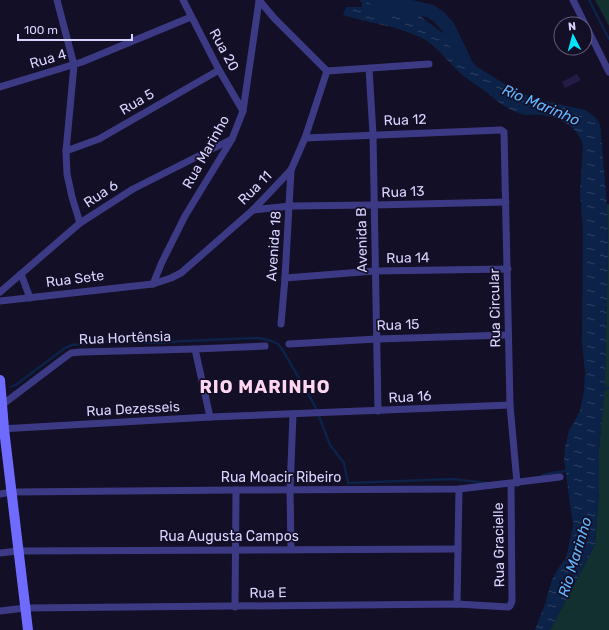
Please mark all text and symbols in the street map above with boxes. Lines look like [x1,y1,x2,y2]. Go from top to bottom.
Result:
scale bar [18,16,132,42]
north arrow [553,16,593,56]
text: N [567,20,577,33]
text: 100 m [24,23,58,37]
street label: Rua 20 [205,26,243,74]
street label: Rua 4 [28,46,69,72]
water label: Rio Marinho [499,81,583,130]
street label: Rua 5 [117,85,157,119]
street label: Rua 12 [383,111,427,129]
street label: Rua Marinho [179,112,233,192]
street label: Rua 11 [235,168,275,208]
street label: Rua 6 [81,177,121,211]
street label: Rua 13 [381,183,425,201]
street label: Avenida B [353,207,371,273]
street label: Avenida 18 [263,210,285,282]
street label: Rua 14 [386,249,430,267]
street label: Rua Sete [45,267,105,291]
street label: Rua Circular [486,268,504,348]
street label: Rua 15 [376,316,420,334]
street label: Rua Hortênsia [79,328,171,348]
district label: RIO MARINHO [199,376,331,398]
street label: Rua 16 [388,387,432,407]
street label: Rua Dezesseis [86,398,180,420]
street label: Rua Moacir Ribeiro [221,469,341,486]
street label: Rua Gracielle [490,502,508,588]
water label: Rio Marinho [554,514,596,599]
street label: Rua Augusta Campos [159,528,299,545]
street label: Rua E [249,584,287,602]

